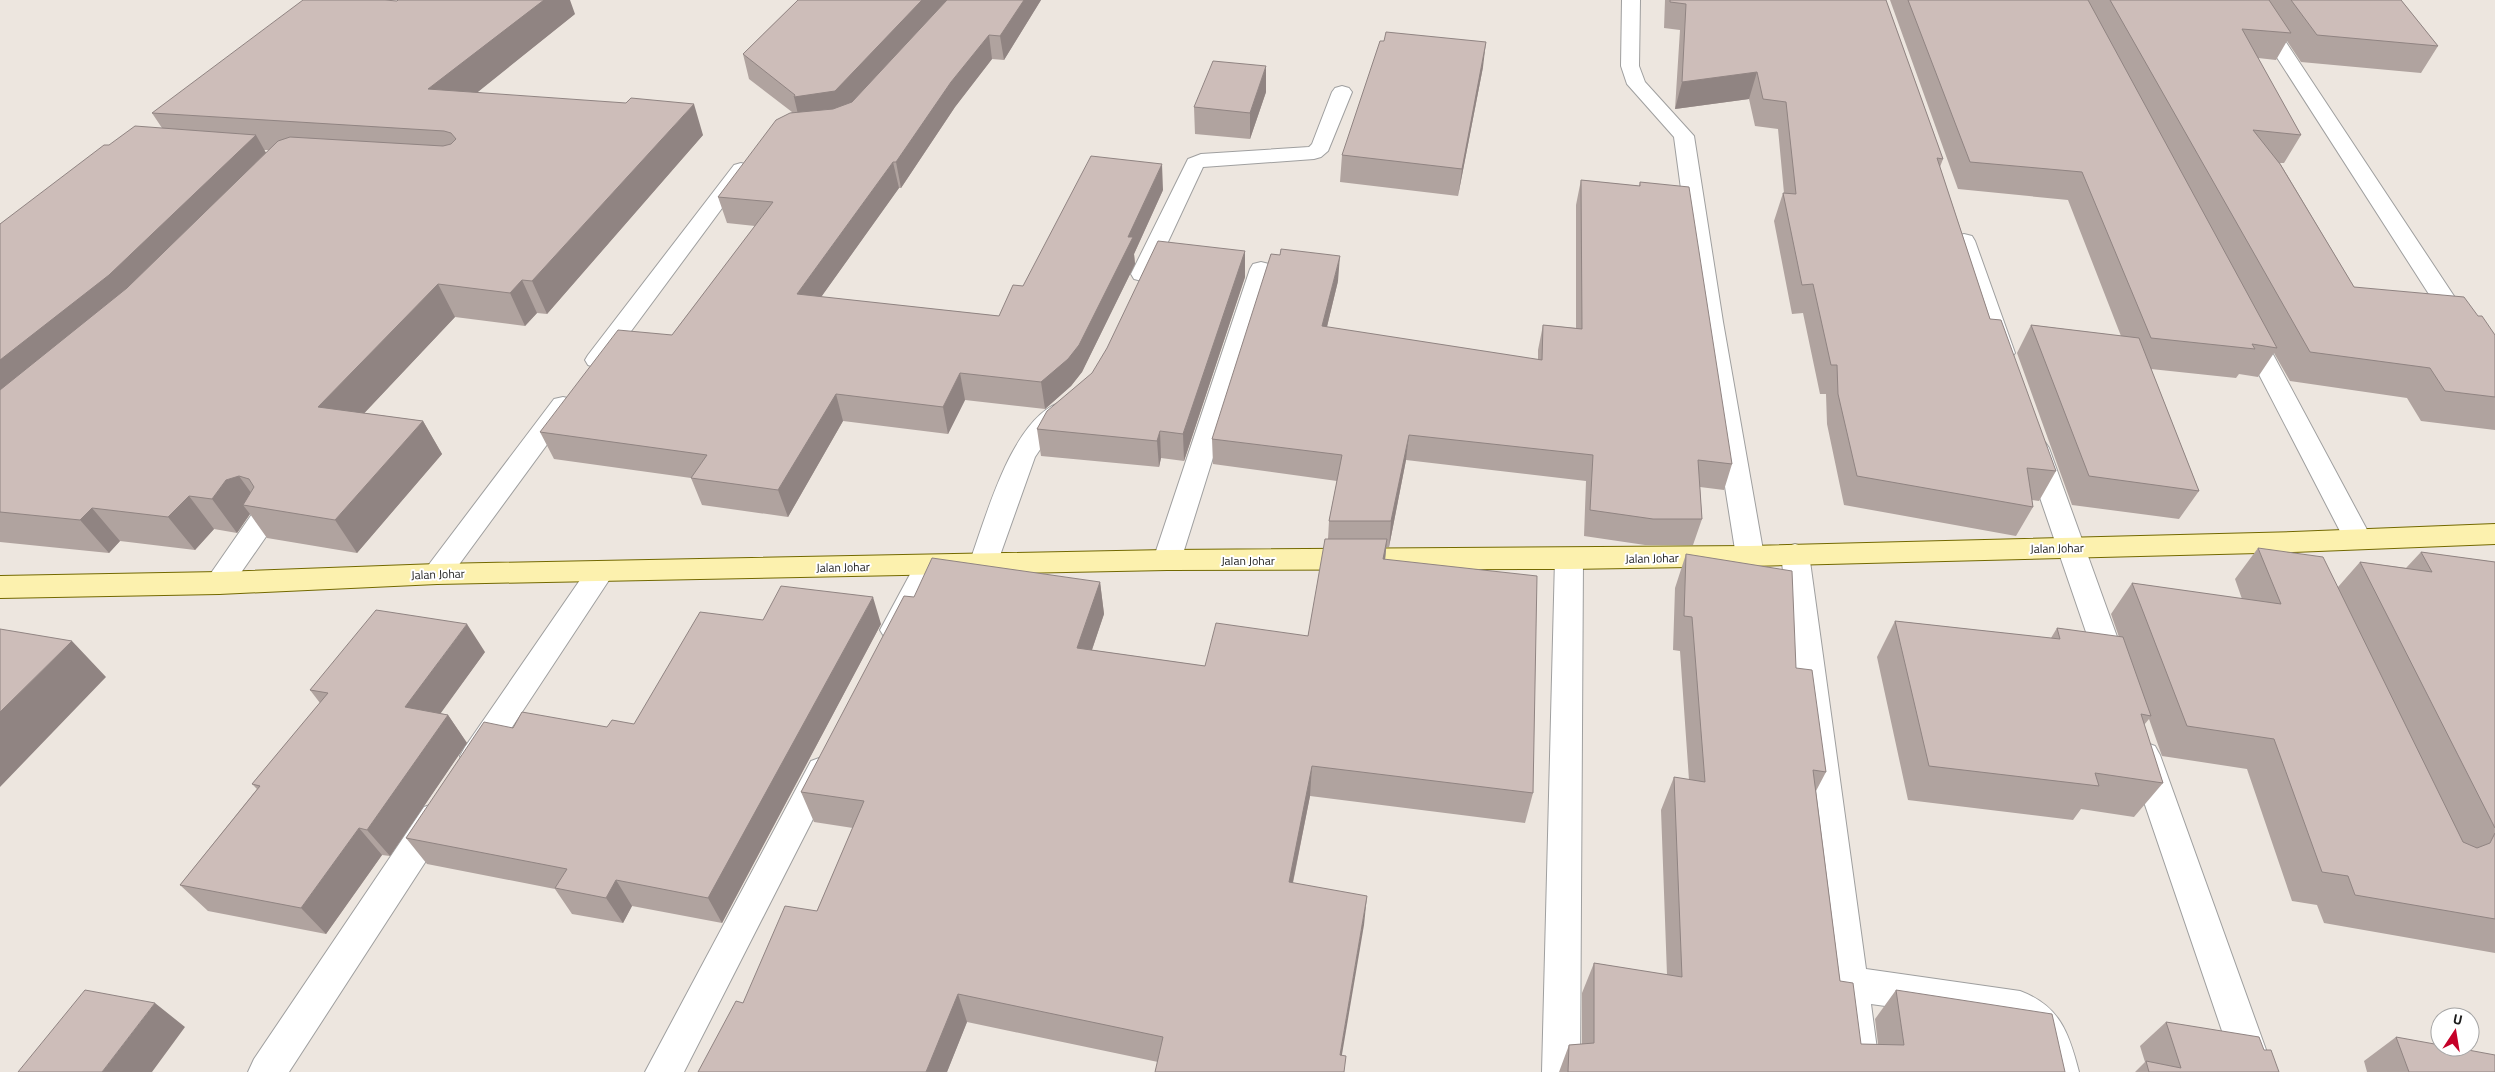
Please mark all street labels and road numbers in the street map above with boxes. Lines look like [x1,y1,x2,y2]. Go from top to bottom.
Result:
street label: Jalan Johar [2030,538,2084,558]
street label: Jalan Johar [1625,548,1679,568]
street label: Jalan Johar [1221,551,1275,570]
street label: Jalan Johar [816,557,870,577]
street label: Jalan Johar [411,564,465,584]

